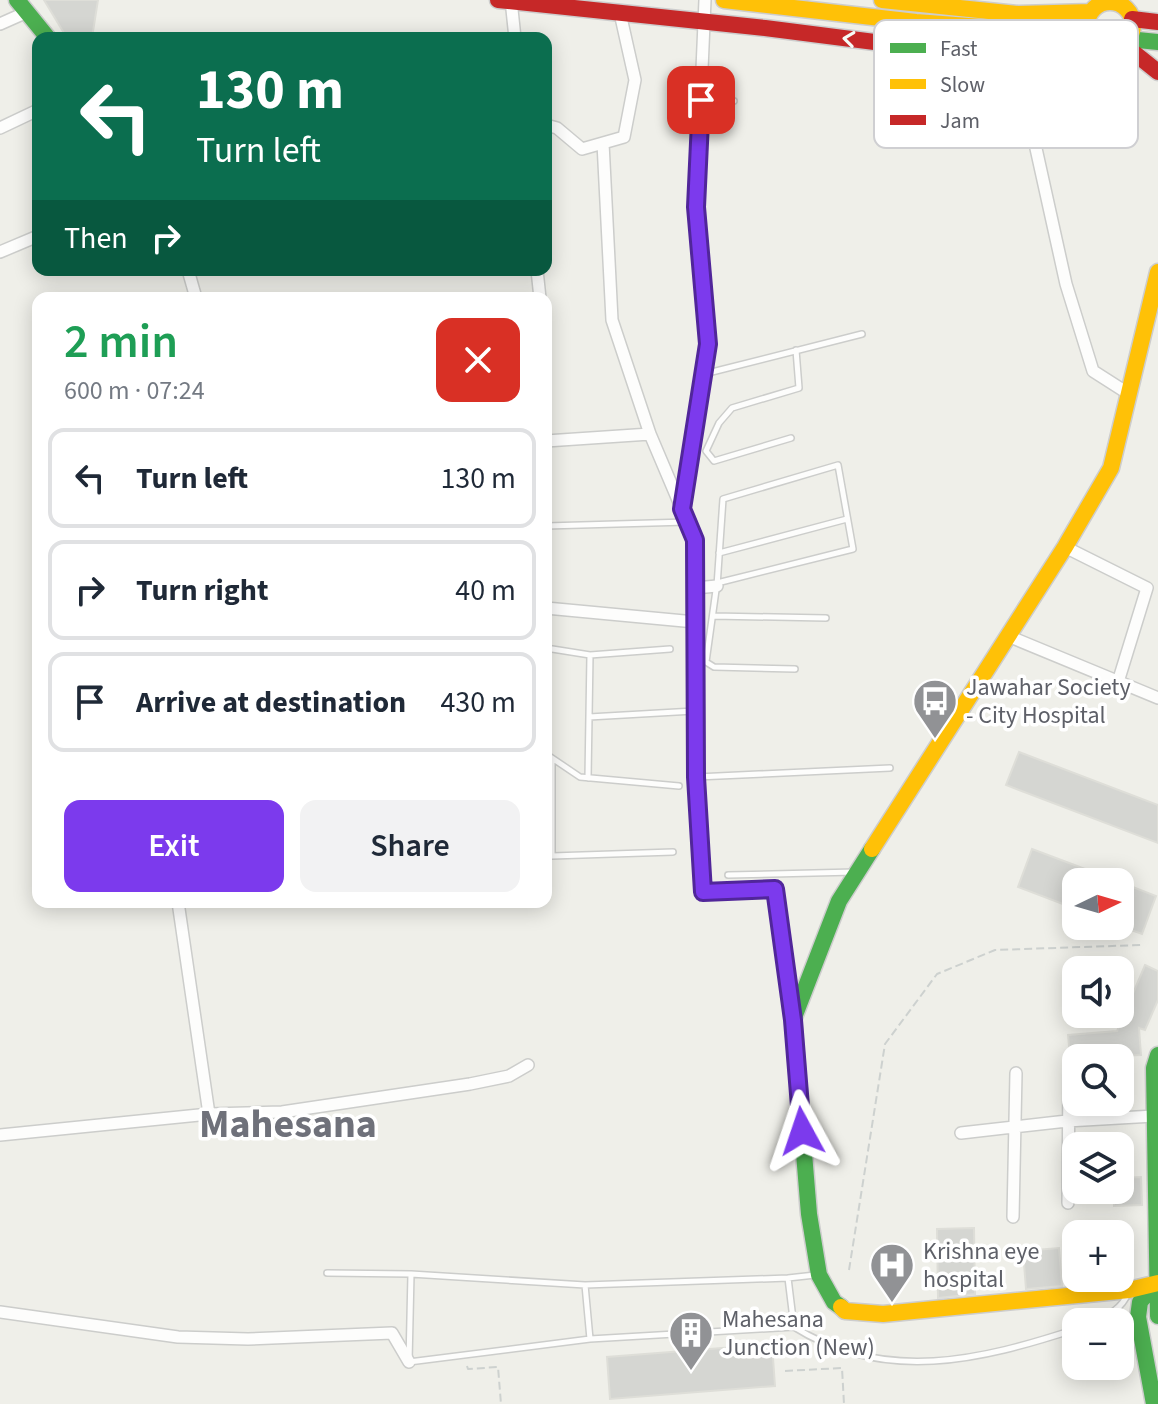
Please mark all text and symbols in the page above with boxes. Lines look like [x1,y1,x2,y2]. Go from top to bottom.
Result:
legend [874,20,1138,148]
one-way arrow [843,31,856,48]
text: Fast [940,33,978,65]
text: 130 m [196,51,344,130]
icon: left [64,64,168,168]
pin [667,66,735,134]
text: Slow [940,69,985,101]
icon: arrive [679,78,723,122]
text: Jam [940,105,980,137]
text: Turn left [196,125,321,176]
icon: right [144,216,188,260]
text: Then [64,217,128,260]
text: 2 min [64,308,178,376]
button: close [436,318,520,402]
text: 600 m · 07:24 [64,372,205,409]
icon: left [68,456,112,500]
text: Turn left [136,457,248,500]
text: 130 m [440,457,516,500]
icon: right [68,568,112,612]
text: Turn right [136,569,268,612]
text: 40 m [455,569,516,612]
place label: Jawahar Society - City Hospital [966,670,1131,733]
bus stop icon: Jawahar Society - City Hospital [911,677,959,740]
icon: arrive [68,680,112,724]
text: Arrive at destination [136,681,406,724]
text: 430 m [440,681,516,724]
button: Exit [64,800,284,892]
button: Share [300,800,520,892]
north arrow [1062,868,1134,940]
map controls [1062,868,1134,1380]
button: sound [1062,956,1134,1028]
button: search [1062,1044,1134,1116]
position arrow [760,1089,844,1173]
district label: Mahesana [199,1096,377,1153]
button: layers [1062,1132,1134,1204]
button: + [1062,1220,1134,1292]
place label: Krishna eye hospital [923,1234,1039,1297]
hospital icon: Krishna eye hospital [868,1241,916,1304]
place label: Mahesana Junction (New) [722,1302,875,1365]
button: − [1062,1308,1134,1380]
building icon: Mahesana Junction (New) [667,1309,715,1372]

